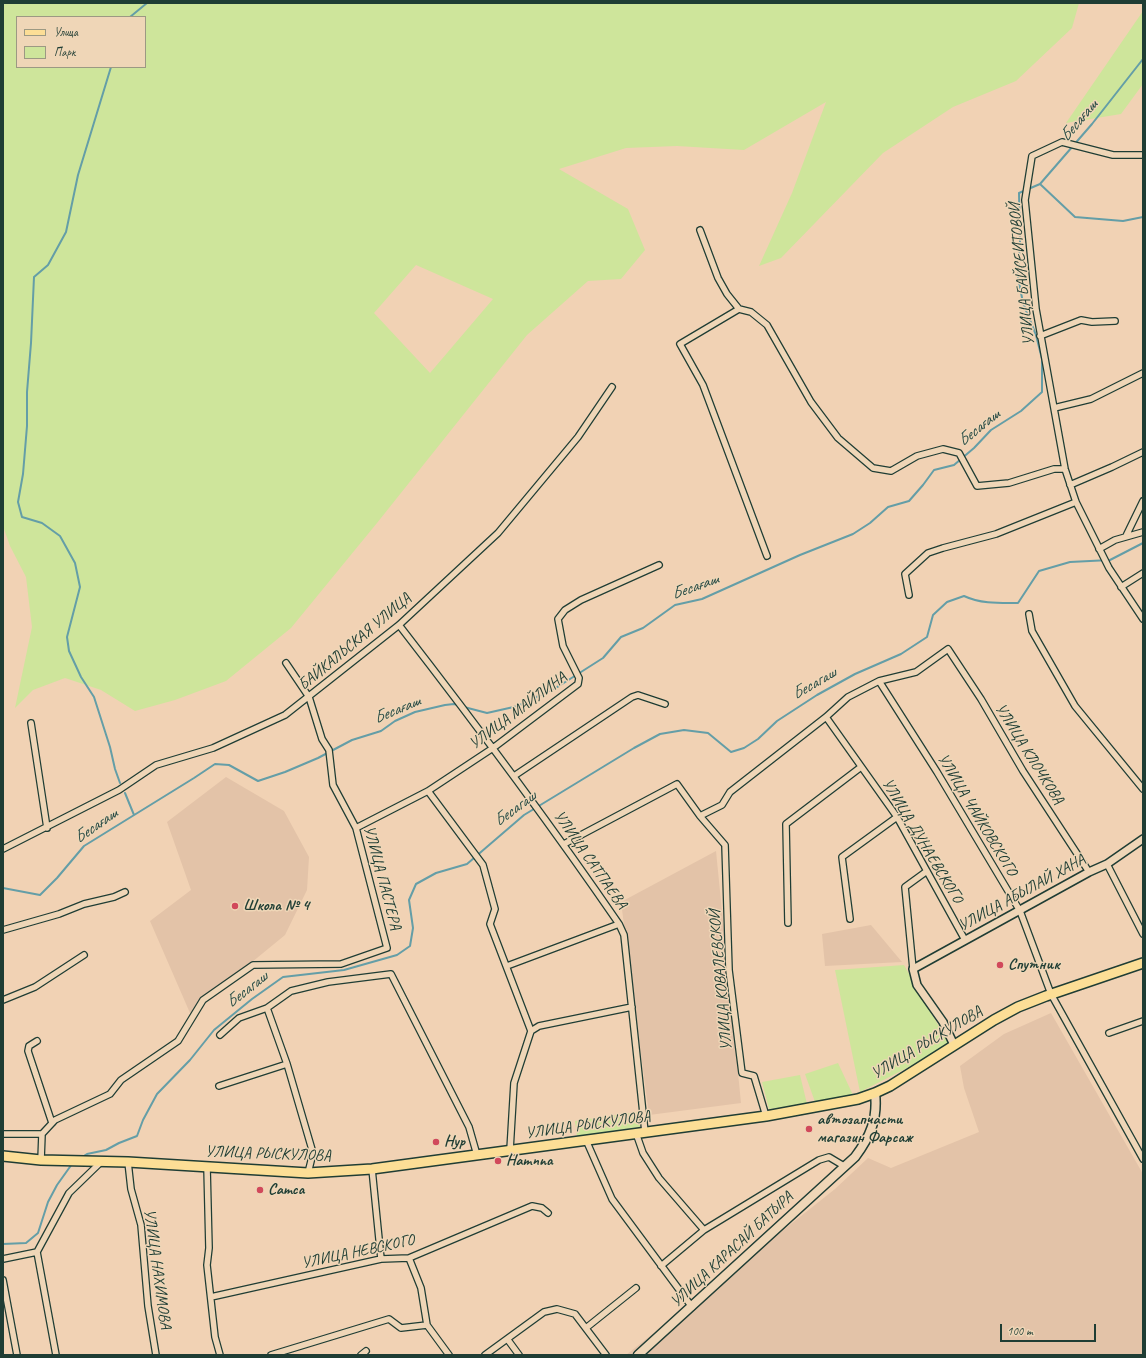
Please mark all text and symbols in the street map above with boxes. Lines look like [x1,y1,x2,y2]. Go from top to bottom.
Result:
legend [16,16,146,68]
text: Улица [54,24,78,40]
text: Парк [54,44,75,60]
water label: Бесағаш [1055,96,1103,146]
street label: УЛИЦА БАЙСЕИТОВОЙ [1005,202,1039,346]
water label: Бесағаш [954,405,1004,451]
water label: Бесағаш [669,569,721,605]
street label: БАЙКАЛЬСКАЯ УЛИЦА [295,589,415,695]
water label: Бесагаш [788,663,840,705]
street label: УЛИЦА МАЙЛИНА [466,668,570,754]
water label: Бесағаш [371,691,423,729]
street label: УЛИЦА КЛОЧКОВА [990,700,1068,808]
street label: УЛИЦА ЧАЙКОВСКОГО [933,750,1021,880]
street label: УЛИЦА ДУНАЕВСКОГО [877,775,967,907]
water label: Бесагаш [490,787,540,831]
water label: Бесағаш [70,804,122,848]
street label: УЛИЦА САТПАЕВА [549,807,631,913]
street label: УЛИЦА ПАСТЕРА [359,824,405,932]
street label: УЛИЦА АБЫЛАЙ ХАНА [955,850,1089,936]
place label: Школа № 4 [243,896,309,916]
marker: Школа № 4 [230,901,240,911]
street label: УЛИЦА КОВАЛЕВСКОЙ [705,909,737,1051]
place label: Спутник [1008,955,1060,975]
marker: Спутник [995,960,1005,970]
water label: Бесагаш [222,967,272,1013]
street label: УЛИЦА РЫСКУЛОВА [868,1002,986,1084]
street label: УЛИЦА РЫСКУЛОВА [524,1107,652,1143]
place label: автозапчасти магазин Фарсаж [817,1110,912,1148]
marker: автозапчасти магазин Фарсаж [804,1124,814,1134]
place label: Hyp [444,1132,465,1152]
marker: Hyp [431,1137,441,1147]
street label: УЛИЦА РЫСКУЛОВА [205,1142,331,1166]
place label: Hamnna [506,1151,553,1171]
marker: Hamnna [493,1156,503,1166]
place label: Camca [268,1180,304,1200]
marker: Camca [255,1185,265,1195]
street label: УЛИЦА КАРАСАЙ БАТЫРА [667,1188,797,1312]
street label: УЛИЦА НАХИМОВА [139,1208,175,1330]
street label: УЛИЦА НЕВСКОГО [300,1231,416,1273]
scale bar [1002,1316,1098,1342]
text: 100 m [1007,1323,1033,1339]

